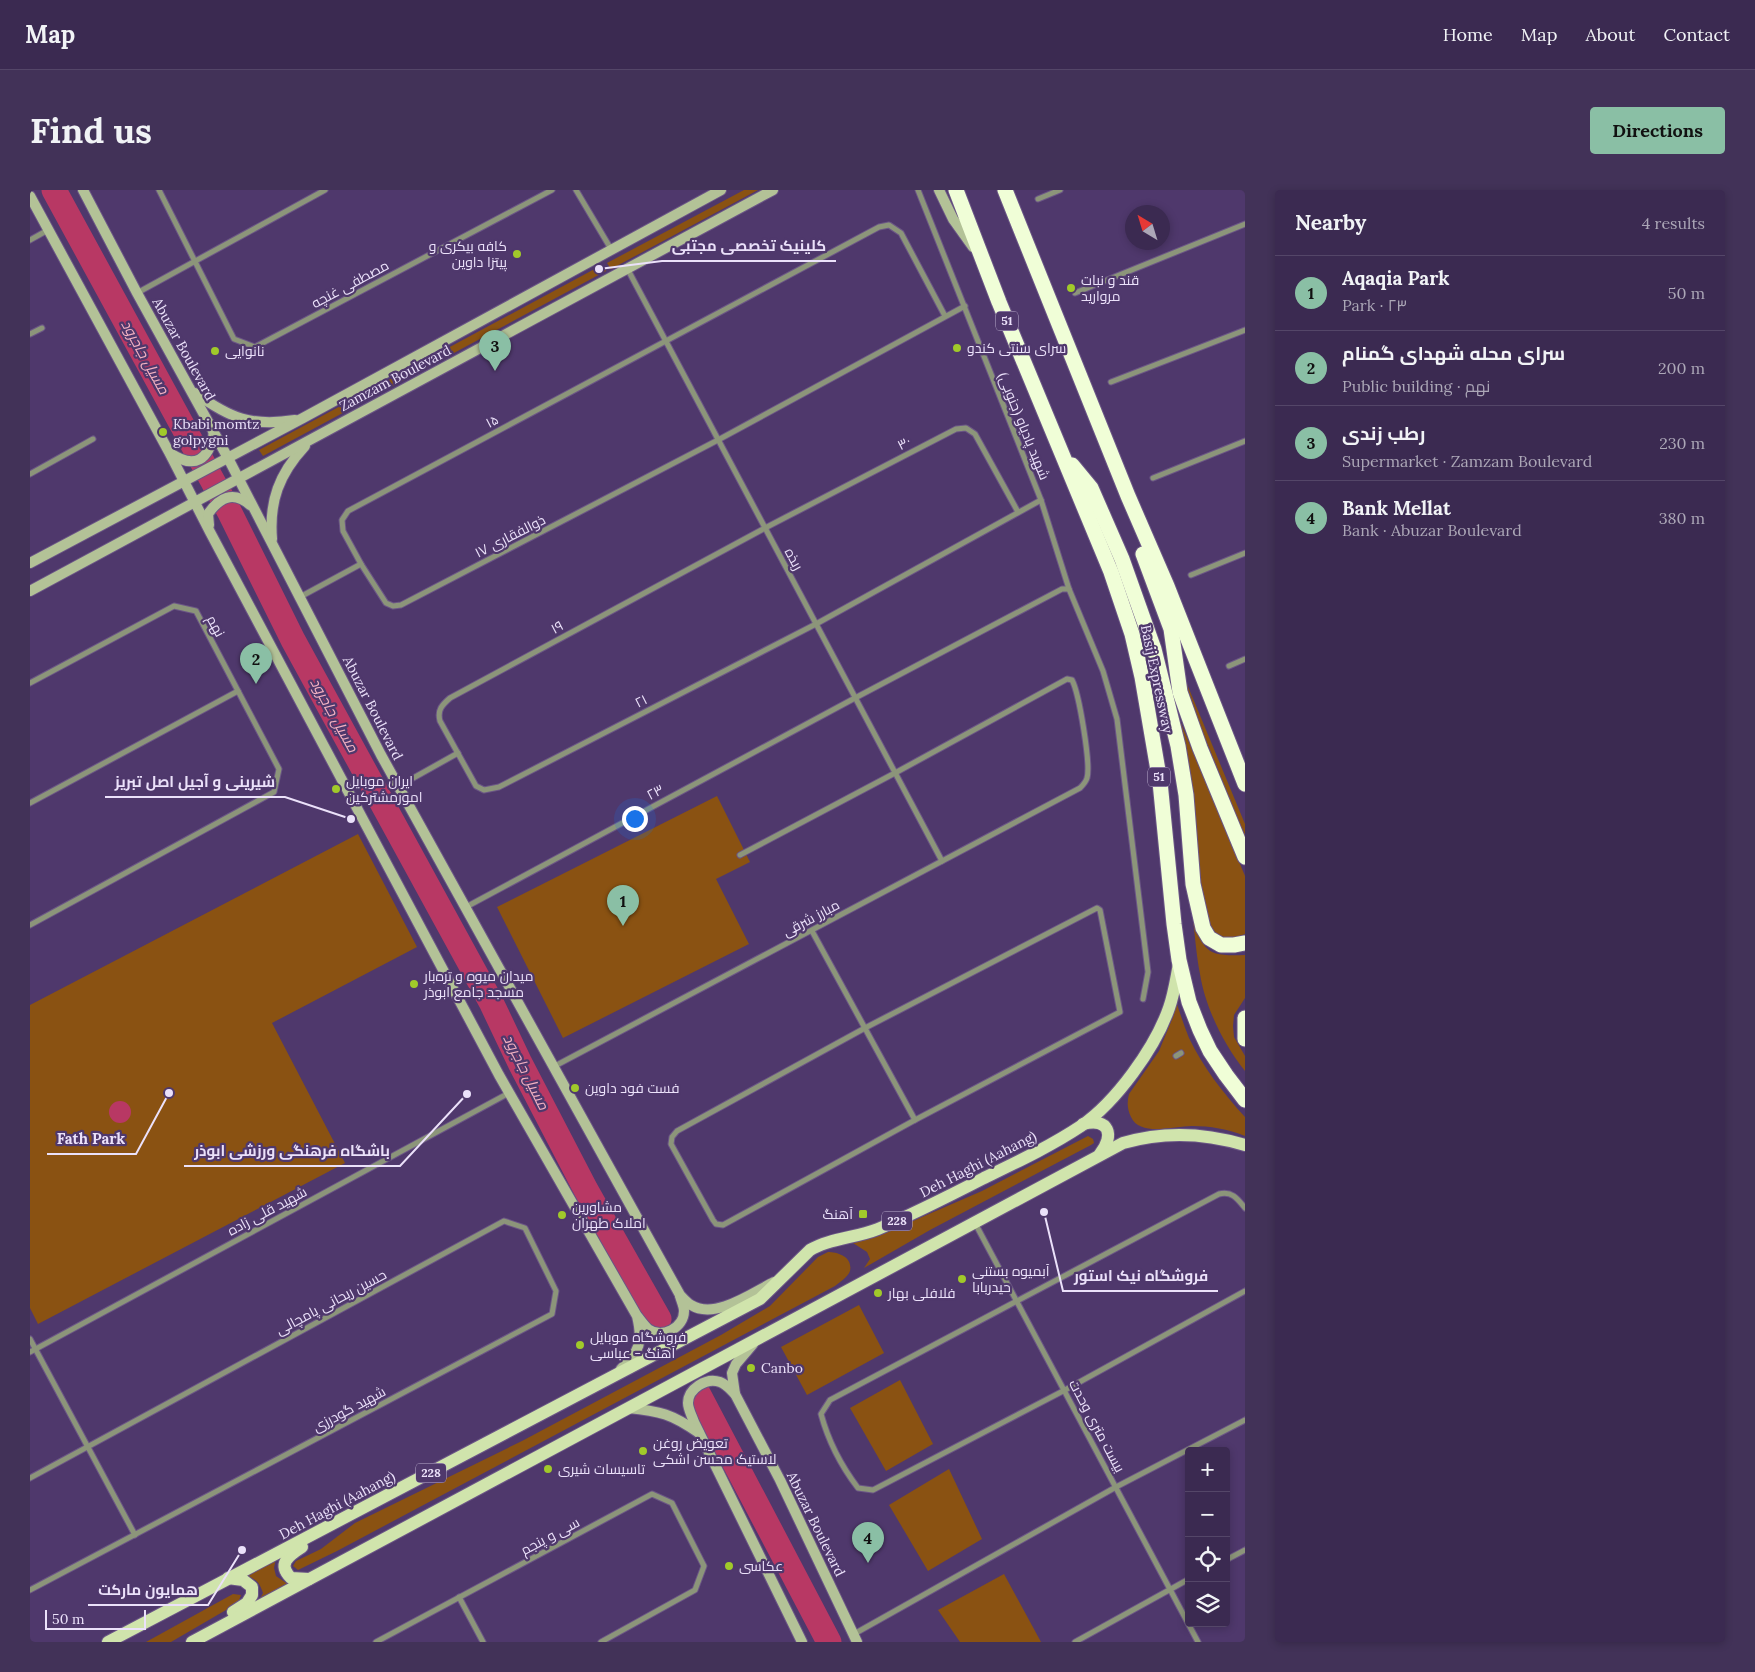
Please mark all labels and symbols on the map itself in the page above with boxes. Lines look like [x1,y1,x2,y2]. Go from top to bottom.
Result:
north arrow [1125,205,1170,250]
callout: کلینیک تخصصی مجتبی [662,231,836,261]
text: کلینیک تخصصی مجتبی [672,236,826,255]
place label: کافه بیکری و پیتزا داوین [429,237,507,272]
marker: کافه بیکری و پیتزا داوین [511,248,523,260]
street label: مصطفی غنچه [308,256,392,313]
place label: قند و نبات مروارید [1081,271,1139,305]
marker: قند و نبات مروارید [1065,282,1077,294]
street label: Abuzar Boulevard [148,294,220,403]
road number: 51 [996,312,1018,330]
water label: مسیل جاجرود [117,316,174,398]
pin: 3 [479,330,511,371]
place label: سرای سنتی کندو [967,339,1066,357]
street label: Zamzam Boulevard [336,341,454,415]
place label: نانوایی [225,342,265,360]
marker: سرای سنتی کندو [951,342,963,354]
marker: نانوایی [209,345,221,357]
street label: شهید پادیاو (جنوبی) [993,370,1054,483]
street label: ۱۵ [482,410,502,432]
place label: Kbabi momtz golpygni [173,415,259,449]
marker: Kbabi momtz golpygni [157,426,169,438]
street label: ۳۰ [894,432,914,454]
street label: ذوالفقاری ۱۷ [472,510,548,562]
street label: ربذه [781,545,807,573]
street label: نهم [202,612,229,641]
street label: ۱۹ [548,616,566,638]
street label: Basij Expressway [1137,623,1177,735]
pin: 2 [240,643,272,684]
street label: Abuzar Boulevard [339,652,407,763]
water label: مسیل جاجرود [306,674,363,756]
street label: ۲۱ [632,690,650,712]
callout: شیرینی و آجیل اصل تبریز [105,767,285,797]
road number: 51 [1148,768,1170,786]
text: شیرینی و آجیل اصل تبریز [114,772,275,791]
place label: ایران موبایل امورمشترکین [346,772,423,806]
street label: ۲۳ [643,780,667,804]
marker: ایران موبایل امورمشترکین [330,783,342,795]
your location [622,806,648,832]
pin: 1 [607,885,639,926]
street label: مبارز شرقی [779,896,843,940]
place label: میدان میوه و تره‌بار مسجد جامع ابوذر [423,967,533,1001]
marker: میدان میوه و تره‌بار مسجد جامع ابوذر [408,978,420,990]
water label: مسیل جاجرود [499,1031,554,1113]
place label: فست فود داوین [585,1079,679,1097]
marker: فست فود داوین [569,1082,581,1094]
callout: Fath Park [47,1124,136,1154]
street label: Deh Haghi (Aahang) [917,1127,1039,1201]
text: Fath Park [57,1129,125,1148]
callout: باشگاه فرهنگی ورزشی ابوذر [184,1136,400,1166]
text: باشگاه فرهنگی ورزشی ابوذر [193,1141,390,1160]
street label: شهید قلی زاده [224,1183,310,1239]
place label: مشاورین املاک طهران [572,1198,646,1232]
place label: آهنگ [823,1205,853,1223]
marker: آهنگ [857,1208,869,1220]
marker: مشاورین املاک طهران [556,1209,568,1221]
road number: 228 [882,1211,912,1230]
callout: فروشگاه نیک استور [1063,1261,1218,1291]
place label: آبمیوه بستنی حیدربابا [972,1262,1050,1296]
street label: حسین ریحانی پامچالی [273,1265,390,1340]
text: فروشگاه نیک استور [1073,1266,1208,1285]
marker: آبمیوه بستنی حیدربابا [956,1273,968,1285]
place label: فلافلی بهار [887,1284,956,1302]
marker: فلافلی بهار [872,1287,884,1299]
place label: فروشگاه موبایل آهنگ - عباسی [590,1328,686,1362]
marker: فروشگاه موبایل آهنگ - عباسی [574,1339,586,1351]
place label: Canbo [761,1359,803,1377]
marker: Canbo [745,1362,757,1374]
street label: بیست متری وحدت [1065,1377,1129,1475]
street label: شهید گودرزی [309,1382,389,1436]
place label: تعویض روغن لاستیک محسن اشکی [653,1434,777,1468]
marker: تعویض روغن لاستیک محسن اشکی [637,1445,649,1457]
place label: تاسیسات شیری [558,1460,645,1478]
marker: تاسیسات شیری [542,1463,554,1475]
road number: 228 [416,1464,446,1482]
street label: Deh Haghi (Aahang) [276,1467,398,1543]
street label: Abuzar Boulevard [782,1468,849,1579]
street label: سی و پنجم [517,1513,583,1560]
pin: 4 [852,1522,884,1563]
place label: عکاسى [739,1557,783,1575]
marker: عکاسى [723,1560,735,1572]
callout: همایون مارکت [88,1575,208,1605]
text: همایون مارکت [98,1580,198,1599]
scale bar [45,1607,146,1630]

